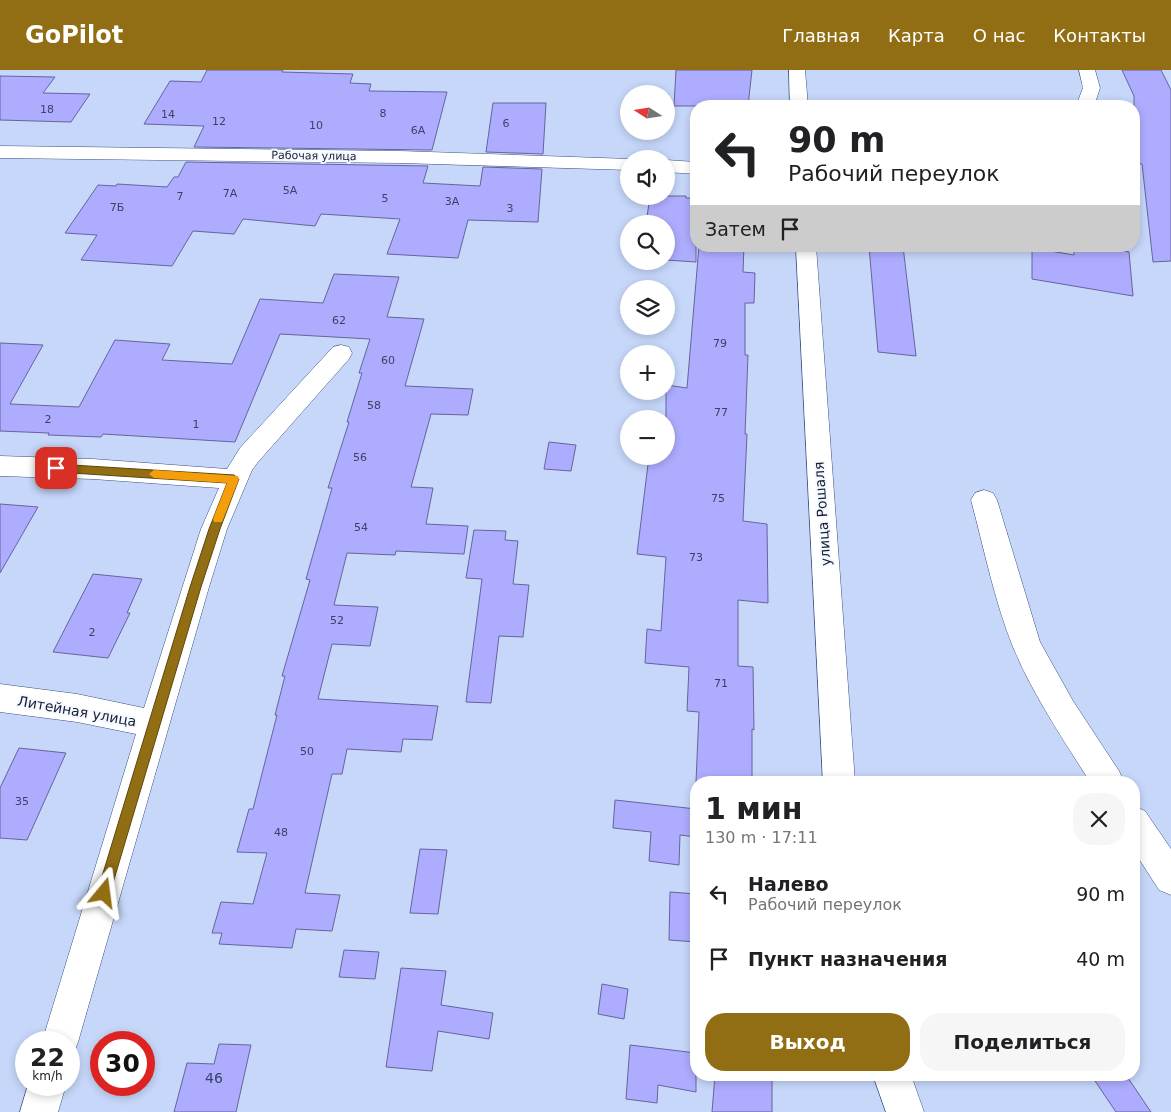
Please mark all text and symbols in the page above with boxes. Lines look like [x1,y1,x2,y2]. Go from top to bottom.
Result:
text: GoPilot [25,21,123,49]
text: Главная [782,25,860,46]
text: Карта [888,25,945,46]
text: О нас [973,25,1025,46]
text: Контакты [1053,25,1146,46]
north arrow [620,85,675,140]
map controls [620,85,675,465]
house number: 18 [40,103,54,116]
house number: 8 [380,107,387,120]
house number: 14 [161,108,175,121]
house number: 12 [212,115,226,128]
house number: 6 [503,117,510,130]
house number: 10 [309,119,323,132]
icon: left [705,120,770,185]
text: 90 m [788,120,885,160]
house number: 6А [411,124,426,137]
street label: Рабочая улица [271,149,357,163]
button: sound [620,150,675,205]
text: Рабочий переулок [788,161,1000,186]
house number: 5А [283,184,298,197]
house number: 7А [223,187,238,200]
house number: 7 [177,190,184,203]
house number: 5 [382,192,389,205]
house number: 3А [445,195,460,208]
house number: 7Б [110,201,124,214]
house number: 3 [507,202,514,215]
button: search [620,215,675,270]
icon: arrive [776,215,804,243]
text: Затем [705,218,766,240]
button: layers [620,280,675,335]
house number: 62 [332,314,346,327]
house number: 79 [713,337,727,350]
button: + [620,345,675,400]
house number: 60 [381,354,395,367]
house number: 58 [367,399,381,412]
house number: 77 [714,406,728,419]
button: − [620,410,675,465]
house number: 2 [45,413,52,426]
house number: 1 [193,418,200,431]
pin [35,447,77,489]
house number: 56 [353,451,367,464]
icon: arrive [42,454,70,482]
street label: улица Рошаля [810,461,834,567]
house number: 75 [711,492,725,505]
house number: 54 [354,521,368,534]
house number: 73 [689,551,703,564]
house number: 52 [330,614,344,627]
house number: 2 [89,626,96,639]
house number: 71 [714,677,728,690]
street label: Литейная улица [16,693,138,729]
house number: 50 [300,745,314,758]
text: 1 мин [705,791,803,826]
button: close [1073,793,1125,845]
house number: 35 [15,795,29,808]
house number: 48 [274,826,288,839]
text: 130 m · 17:11 [705,828,818,847]
position arrow [77,866,129,918]
text: Налево [748,873,829,895]
icon: left [705,880,733,908]
text: 90 m [1076,883,1125,905]
text: Рабочий переулок [748,895,902,914]
icon: arrive [705,945,733,973]
text: Пункт назначения [748,948,947,970]
text: 40 m [1076,948,1125,970]
button: Выход [705,1013,910,1071]
button: Поделиться [920,1013,1125,1071]
speed limit sign: 30 [90,1031,155,1096]
text: 22 [30,1043,65,1072]
text: km/h [32,1069,63,1083]
house number: 46 [205,1070,223,1086]

